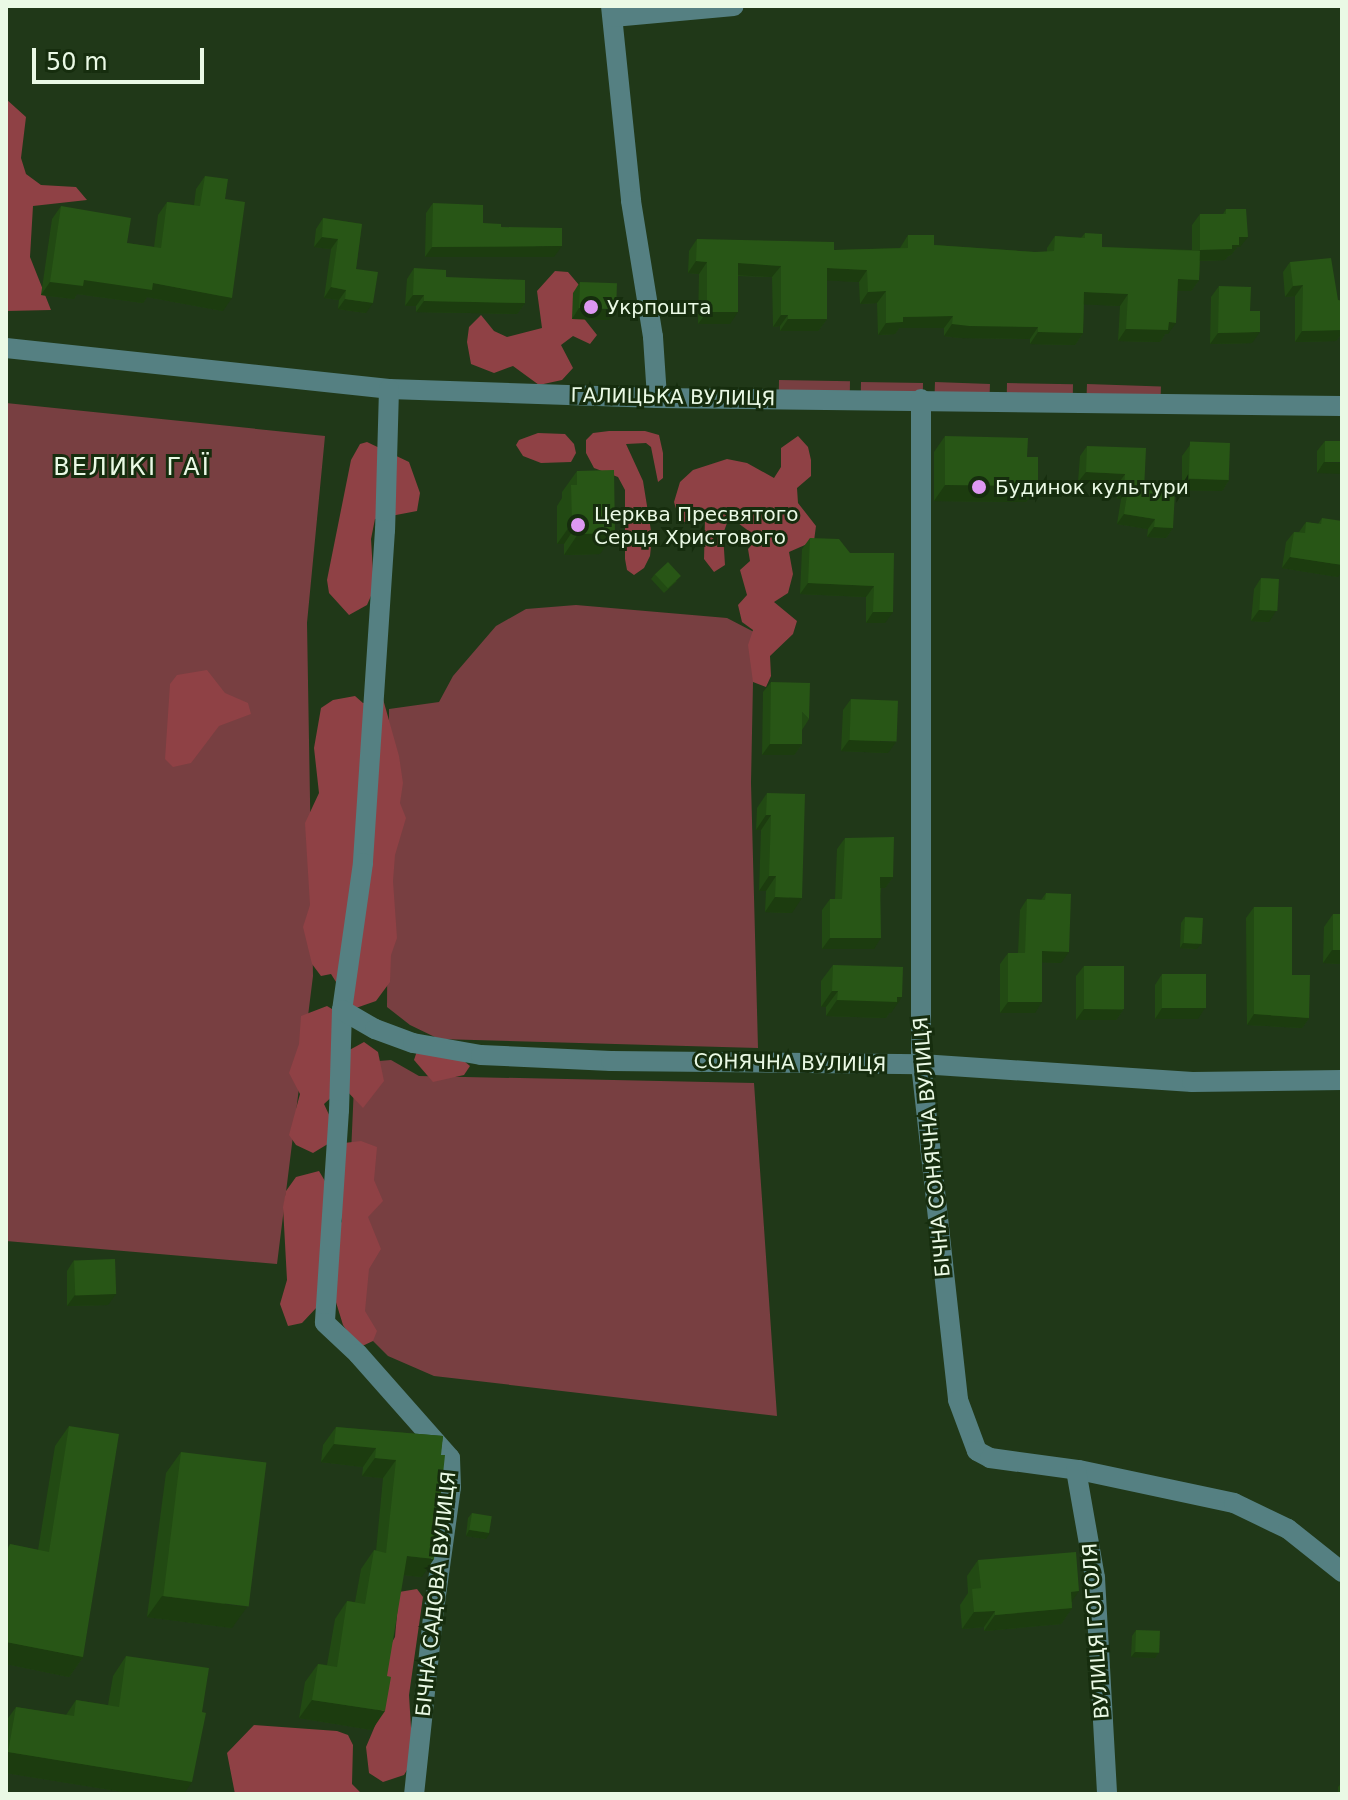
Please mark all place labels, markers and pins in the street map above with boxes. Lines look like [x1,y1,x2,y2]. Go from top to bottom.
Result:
place label: Укрпошта [607,295,711,319]
marker: Укрпошта [582,298,600,316]
place label: Будинок культури [995,475,1189,499]
marker: Будинок культури [970,478,988,496]
place label: Церква Пресвятого Серця Христового [594,502,798,549]
marker: Церква Пресвятого Серця Христового [569,516,587,534]

